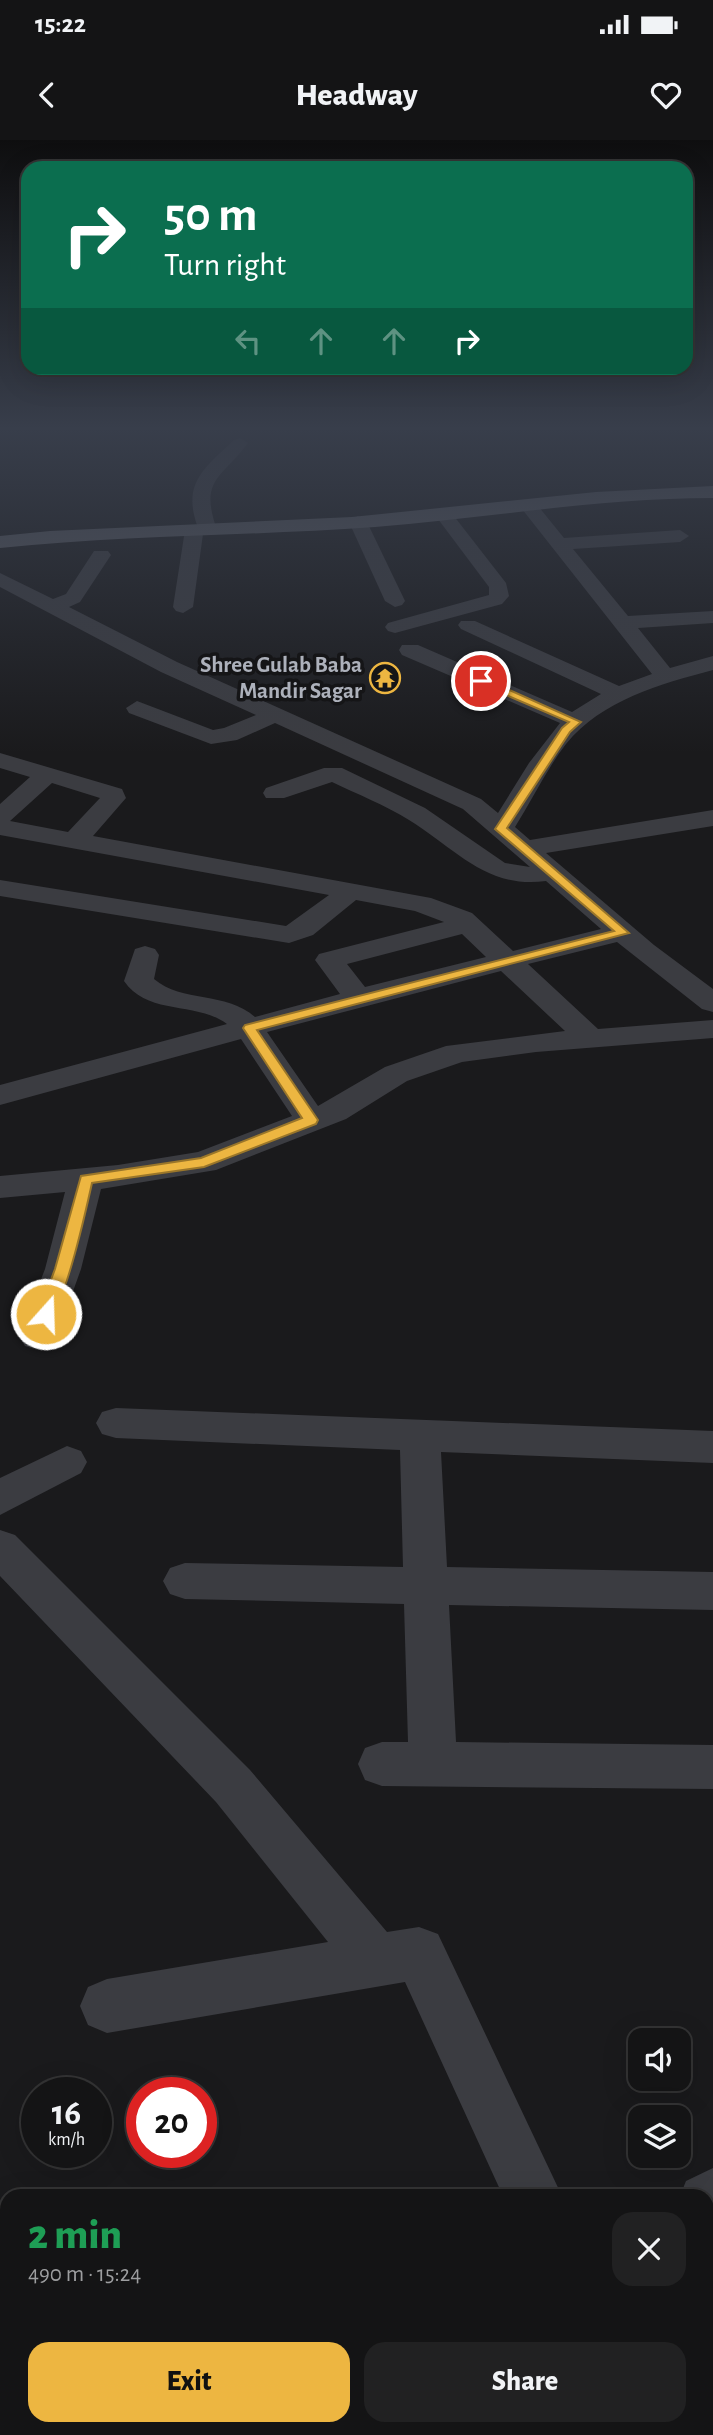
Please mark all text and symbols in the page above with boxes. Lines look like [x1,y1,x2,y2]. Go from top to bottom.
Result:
text: 15:22 [35,11,86,37]
icon: back [28,76,66,114]
icon: heart [647,76,685,114]
text: Headway [295,79,418,111]
icon: right [49,189,140,280]
text: 50 m [164,191,258,240]
text: Turn right [164,249,286,281]
icon: left [229,322,267,360]
icon: ahead [302,322,340,360]
icon: ahead [375,322,413,360]
icon: right [448,322,486,360]
pin [451,651,511,711]
place label: Shree Gulab Baba Mandir Sagar [200,654,362,703]
temple icon: Shree Gulab Baba Mandir Sagar [368,661,402,695]
icon: arrive [462,662,500,700]
position arrow [9,1277,83,1351]
map controls [628,2028,691,2168]
button: sound [628,2028,691,2091]
speed limit sign: 20 [126,2077,217,2168]
text: 16 [52,2096,81,2131]
button: layers [628,2105,691,2168]
text: km/h [48,2131,85,2149]
button: close [612,2212,686,2286]
text: 2 min [28,2214,122,2256]
text: 490 m · 15:24 [28,2263,141,2286]
button: Exit [28,2342,350,2422]
button: Share [364,2342,686,2422]

